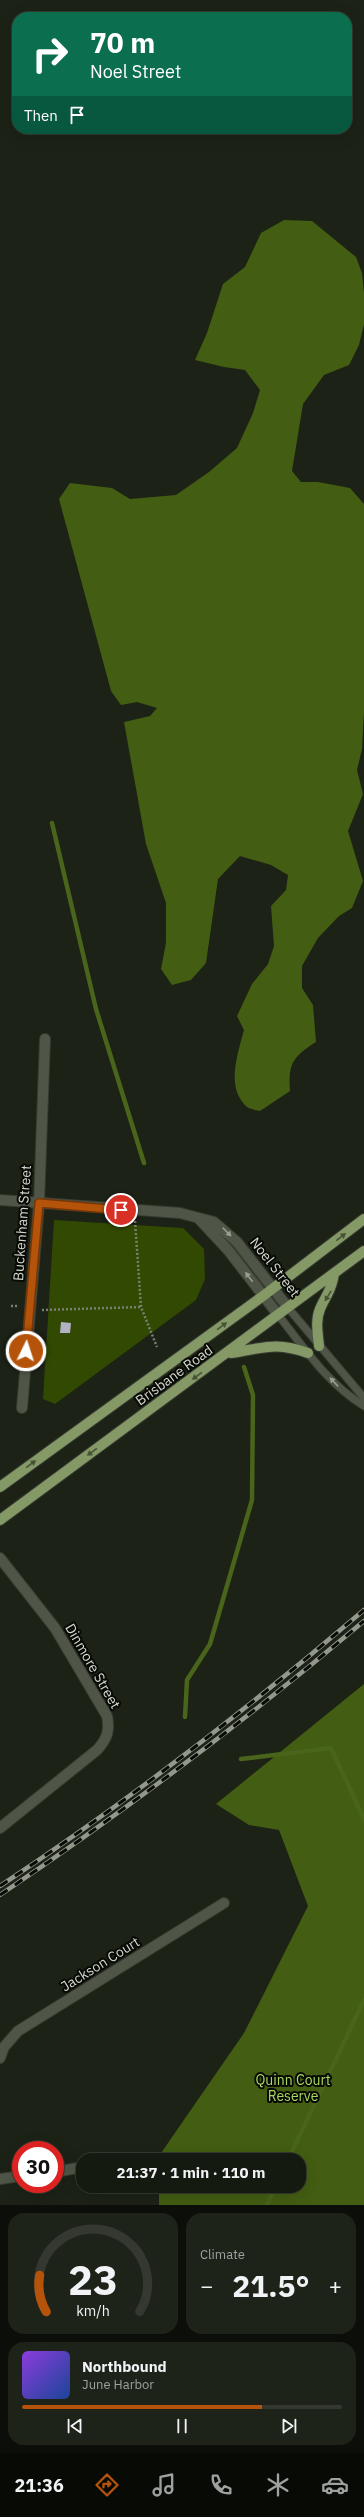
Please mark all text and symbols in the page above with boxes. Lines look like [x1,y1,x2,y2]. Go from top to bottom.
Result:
text: 70 m [90,24,155,61]
icon: right [24,28,76,80]
text: Noel Street [90,60,181,83]
icon: arrive [66,104,88,126]
text: Then [24,106,58,125]
street label: Buckenham Street [9,1164,35,1282]
pin [104,1193,138,1227]
icon: arrive [110,1199,132,1221]
one-way arrow [222,1227,232,1237]
one-way arrow [335,1233,346,1242]
street label: Noel Street [246,1234,304,1301]
one-way arrow [244,1272,253,1283]
one-way arrow [324,1291,331,1302]
one-way arrow [217,1322,227,1330]
position arrow [5,1330,47,1372]
street label: Brisbane Road [132,1341,216,1409]
one-way arrow [192,1372,203,1380]
one-way arrow [329,1377,338,1387]
one-way arrow [87,1448,97,1456]
one-way arrow [26,1460,37,1468]
street label: Dinmore Street [61,1620,125,1712]
street label: Jackson Court [57,1933,143,1995]
park label: Quinn Court Reserve [255,2071,331,2105]
speed limit sign: 30 [12,2141,64,2193]
text: 21:37 · 1 min · 110 m [117,2163,265,2182]
text: Climate [200,2246,245,2263]
text: 23 [68,2251,118,2305]
text: 21.5° [232,2266,310,2305]
text: − [200,2271,213,2300]
text: + [329,2271,342,2300]
text: km/h [76,2300,110,2319]
text: Northbound [82,2357,167,2376]
text: June Harbor [82,2376,154,2393]
icon: previous [64,2415,86,2437]
icon: pause [171,2415,193,2437]
icon: next [278,2415,300,2437]
icon: directions [93,2471,121,2499]
icon: music [150,2471,178,2499]
icon: phone [207,2471,235,2499]
icon: climate [264,2471,292,2499]
icon: car [321,2471,349,2499]
text: 21:36 [15,2474,64,2497]

